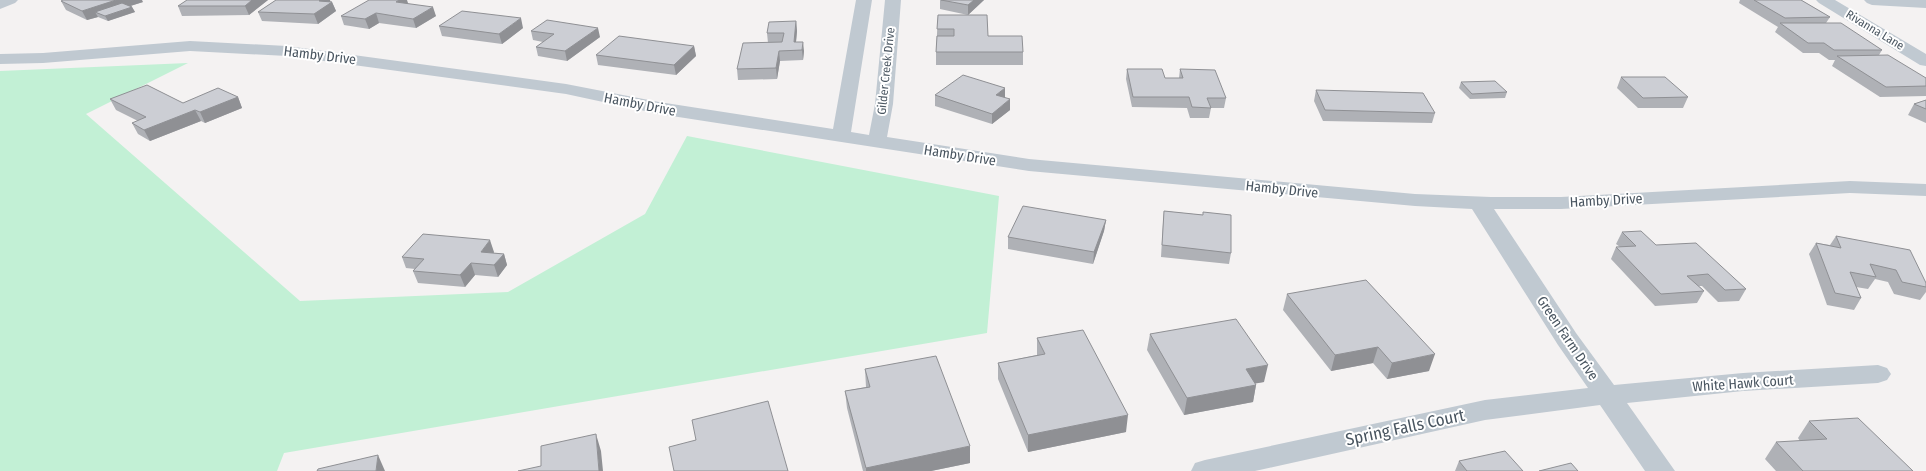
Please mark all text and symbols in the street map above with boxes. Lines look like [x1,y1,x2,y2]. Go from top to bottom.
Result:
street label: Rivanna Lane [1843,7,1907,53]
street label: Gilder Creek Drive [874,27,898,115]
street label: Hamby Drive [283,43,357,68]
street label: Hamby Drive [603,89,677,120]
street label: Hamby Drive [923,141,997,170]
street label: Hamby Drive [1245,177,1319,202]
street label: Hamby Drive [1569,190,1643,211]
street label: Green Farm Drive [1533,293,1602,384]
street label: White Hawk Court [1692,371,1795,396]
street label: Spring Falls Court [1344,405,1467,450]

